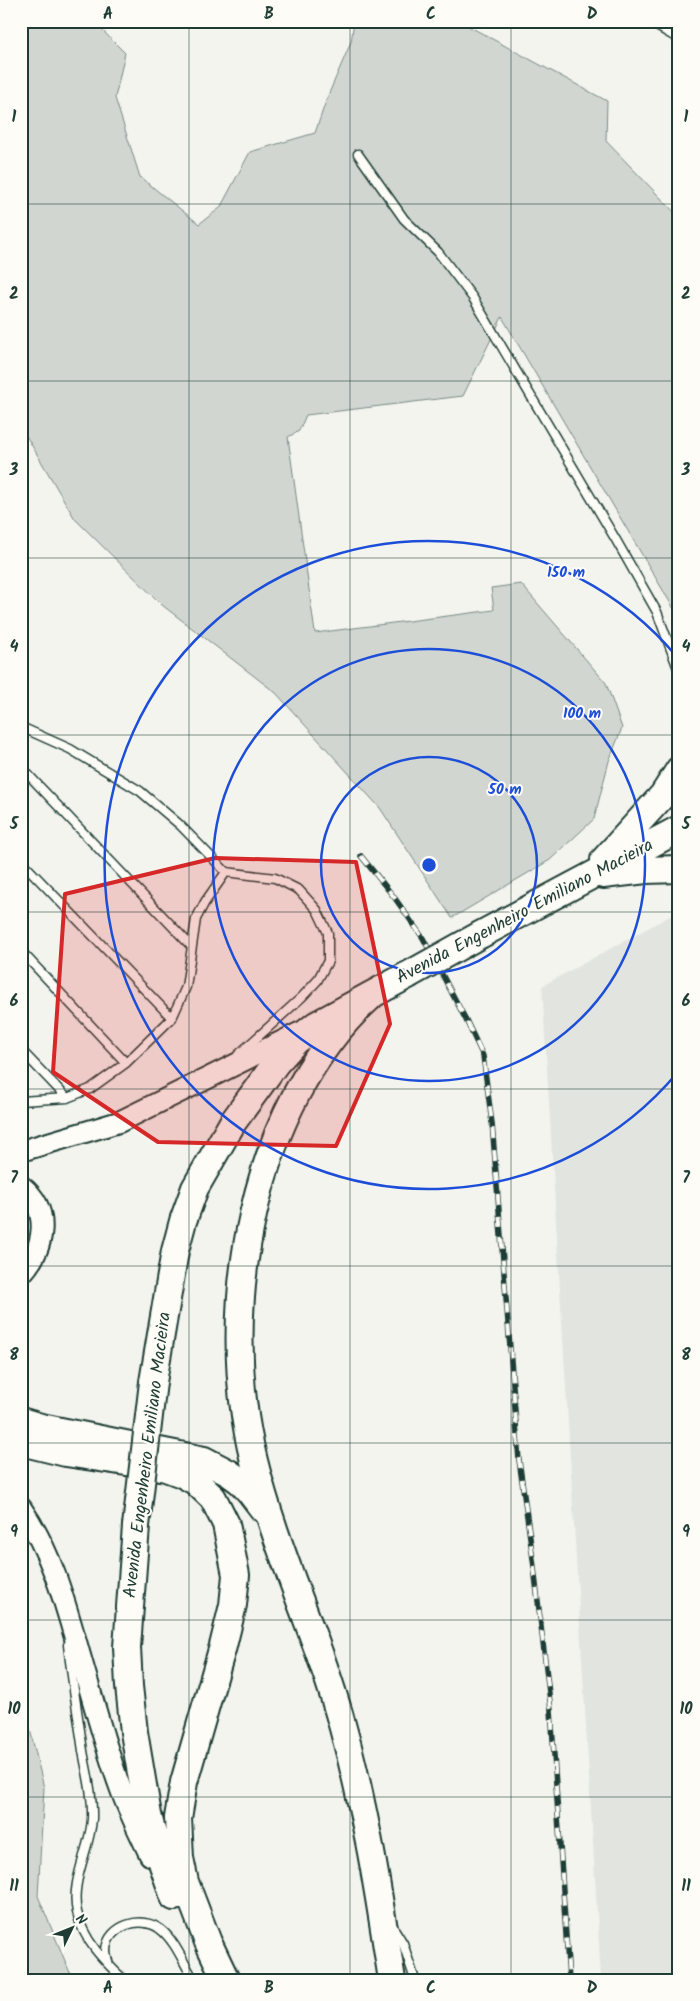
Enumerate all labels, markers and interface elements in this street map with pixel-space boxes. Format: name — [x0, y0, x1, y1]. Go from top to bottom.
text: A — [103, 2, 113, 27]
text: B — [264, 2, 274, 27]
text: C — [426, 2, 436, 27]
text: D — [587, 2, 598, 27]
text: 1 — [12, 105, 17, 130]
text: 1 — [684, 105, 689, 130]
text: 2 — [9, 282, 19, 307]
text: 2 — [681, 282, 691, 307]
text: 3 — [9, 458, 19, 483]
text: 3 — [681, 458, 691, 483]
text: 150 m — [547, 561, 585, 585]
text: 4 — [10, 635, 19, 660]
text: 4 — [682, 635, 691, 660]
text: 100 m — [563, 702, 601, 726]
text: 50 m — [487, 778, 522, 802]
text: 5 — [9, 812, 20, 837]
text: 5 — [681, 812, 692, 837]
street label: Avenida Engenheiro Emiliano Macieira — [391, 832, 659, 992]
centre of rings — [420, 856, 438, 874]
text: 6 — [10, 989, 19, 1014]
text: 6 — [682, 989, 691, 1014]
text: 7 — [10, 1166, 18, 1191]
text: 7 — [682, 1166, 690, 1191]
street label: Avenida Engenheiro Emiliano Macieira — [116, 1310, 180, 1600]
text: 8 — [9, 1343, 19, 1368]
text: 8 — [681, 1343, 691, 1368]
text: 9 — [10, 1520, 18, 1545]
text: 9 — [682, 1520, 690, 1545]
text: 10 — [7, 1697, 21, 1722]
text: 10 — [679, 1697, 693, 1722]
text: 11 — [9, 1874, 19, 1899]
text: 11 — [681, 1874, 691, 1899]
north arrow — [48, 1904, 98, 1954]
text: N — [70, 1909, 92, 1931]
text: A — [103, 1976, 113, 2001]
text: B — [264, 1976, 274, 2001]
text: C — [426, 1976, 436, 2001]
text: D — [587, 1976, 598, 2001]

